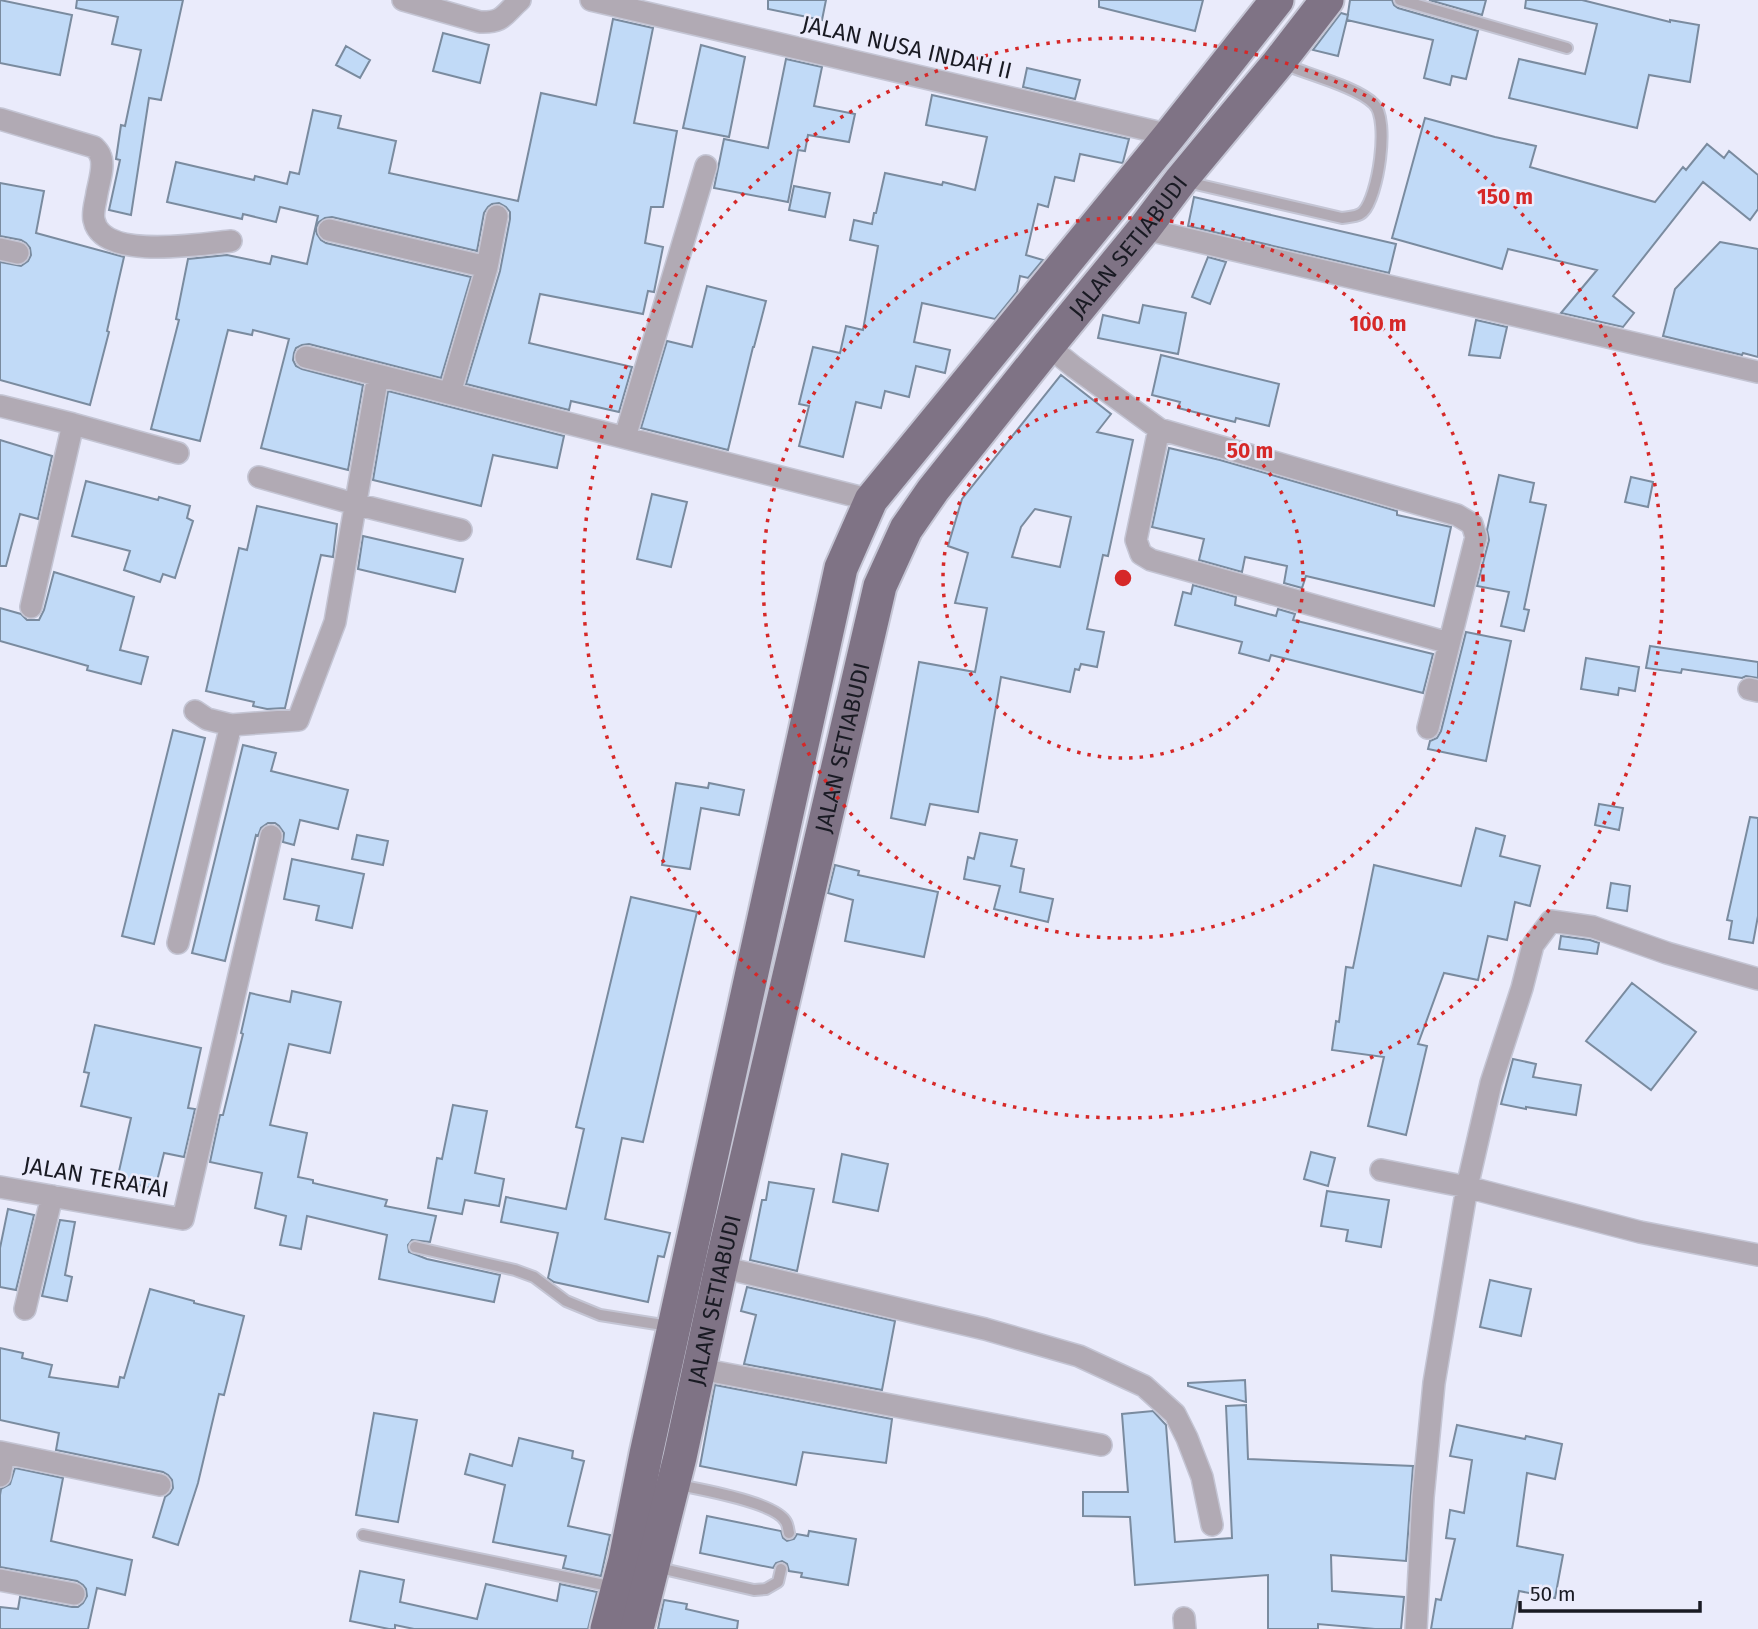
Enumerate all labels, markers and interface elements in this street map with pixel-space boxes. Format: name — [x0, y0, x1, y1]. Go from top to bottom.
street label: JALAN NUSA INDAH II — [799, 9, 1015, 85]
street label: JALAN SETIABUDI — [1063, 170, 1193, 324]
text: 150 m — [1477, 184, 1533, 210]
text: 100 m — [1349, 311, 1407, 337]
text: 50 m — [1227, 438, 1273, 464]
centre of rings — [1111, 566, 1135, 590]
street label: JALAN SETIABUDI — [809, 660, 876, 836]
street label: JALAN TERATAI — [21, 1150, 171, 1204]
street label: JALAN SETIABUDI — [682, 1212, 747, 1388]
scale bar — [1520, 1570, 1700, 1614]
text: 50 m — [1530, 1581, 1576, 1607]

